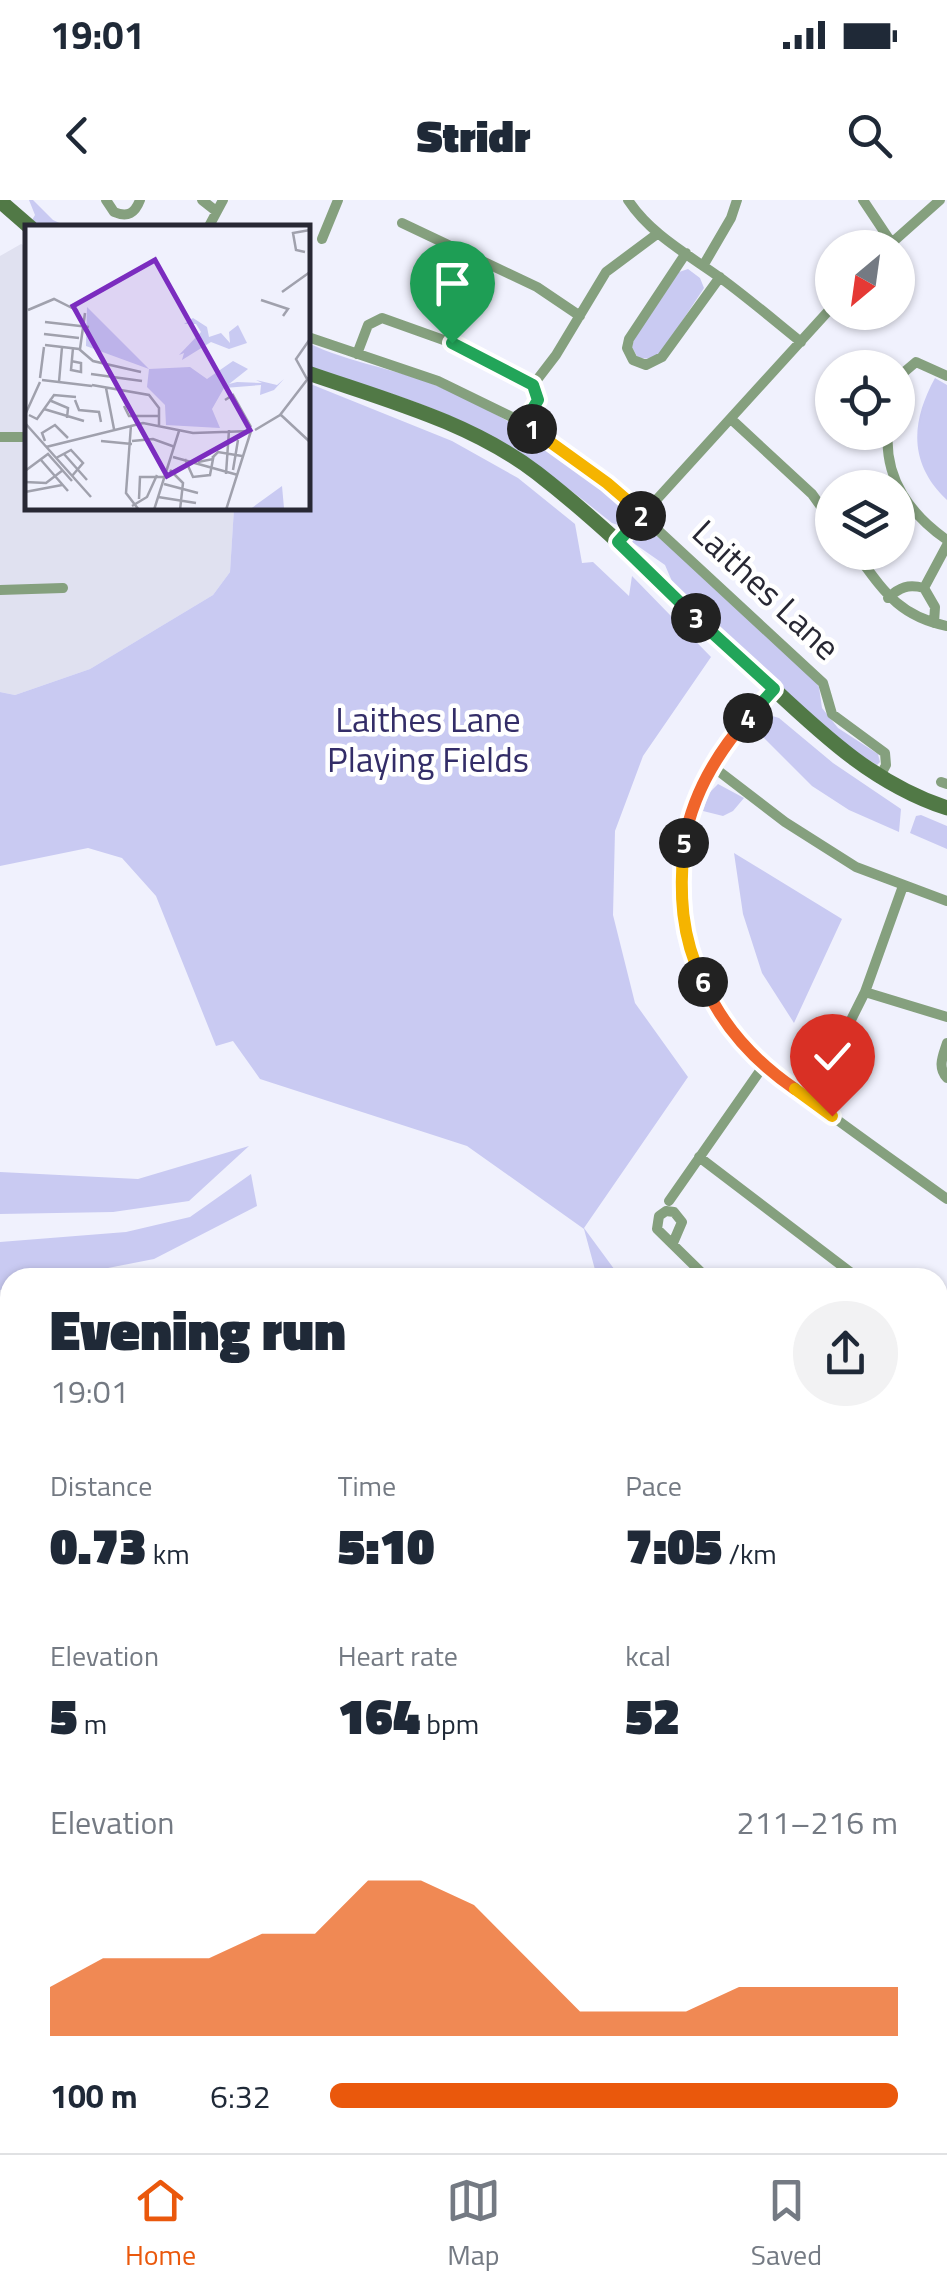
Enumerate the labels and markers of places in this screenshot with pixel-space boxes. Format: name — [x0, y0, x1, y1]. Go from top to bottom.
pin — [410, 241, 495, 344]
pin: 1 — [507, 404, 557, 454]
pin: 2 — [616, 491, 666, 541]
pin: 3 — [671, 593, 721, 643]
pin: 4 — [723, 693, 773, 743]
pin: 5 — [659, 818, 709, 868]
pin: 6 — [678, 957, 728, 1007]
pin — [790, 1014, 875, 1117]

